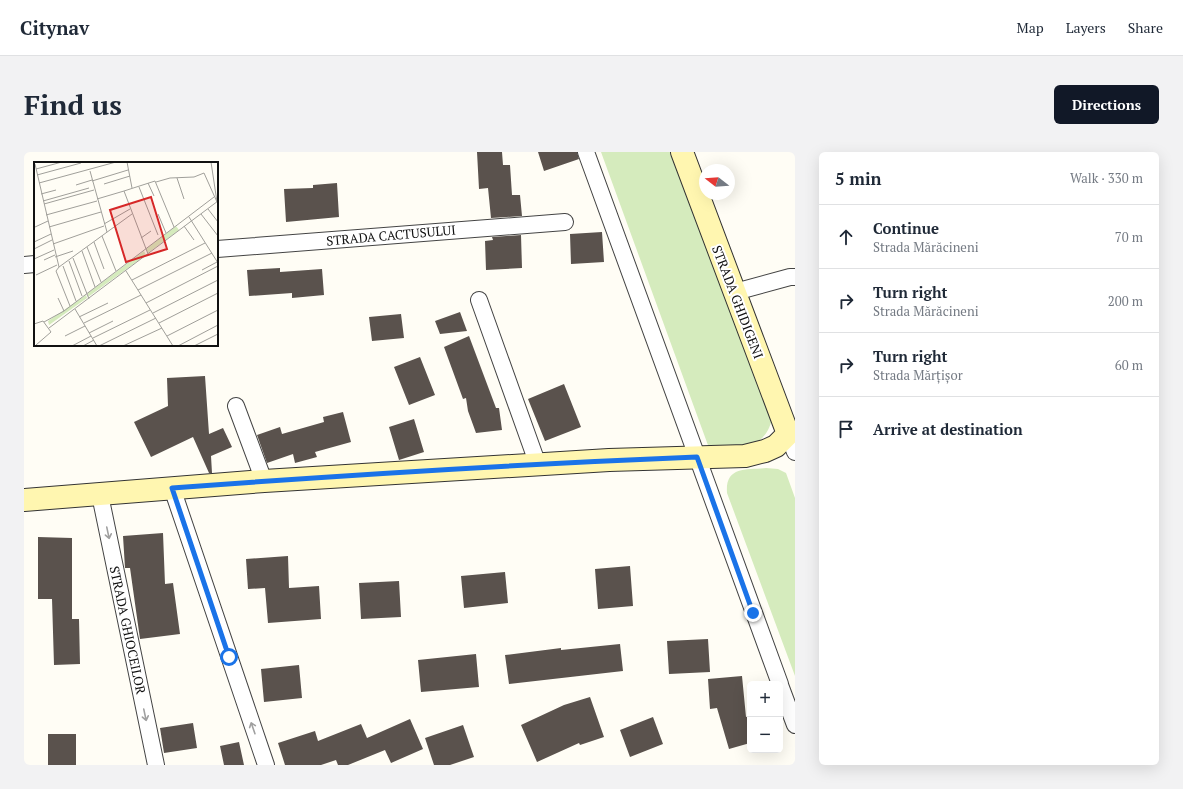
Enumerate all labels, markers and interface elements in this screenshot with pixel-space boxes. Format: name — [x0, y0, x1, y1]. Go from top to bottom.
text: Citynav — [20, 15, 89, 40]
text: Map — [1017, 18, 1044, 37]
text: Layers — [1066, 18, 1106, 37]
text: Share — [1128, 18, 1163, 37]
button: Directions — [1054, 85, 1159, 124]
text: Find us — [24, 86, 122, 123]
inset map — [34, 162, 218, 346]
north arrow — [699, 164, 735, 200]
text: 5 min — [835, 167, 882, 190]
text: Walk · 330 m — [1070, 169, 1143, 187]
text: Continue — [873, 218, 939, 238]
street label: STRADA CACTUSULUI — [326, 220, 456, 250]
icon: ahead — [835, 226, 857, 248]
text: 70 m — [1115, 228, 1143, 246]
text: Strada Mărăcineni — [873, 238, 979, 256]
street label: STRADA GHIDIGENI — [708, 243, 768, 361]
text: Turn right — [873, 282, 948, 302]
icon: right — [835, 290, 857, 312]
text: 200 m — [1108, 292, 1143, 310]
text: Strada Mărăcineni — [873, 302, 979, 320]
text: Turn right — [873, 346, 948, 366]
icon: right — [835, 354, 857, 376]
text: 60 m — [1115, 356, 1143, 374]
text: Strada Mărțișor — [873, 366, 963, 384]
icon: arrive — [835, 418, 857, 440]
text: Arrive at destination — [873, 419, 1023, 439]
one-way arrow — [104, 526, 112, 539]
street label: STRADA GHIOCEILOR — [106, 564, 150, 696]
route end — [744, 604, 762, 622]
route start — [220, 648, 238, 666]
map controls — [747, 681, 783, 753]
button: + — [747, 681, 783, 717]
one-way arrow — [142, 708, 150, 721]
button: − — [747, 717, 783, 753]
one-way arrow — [249, 723, 257, 735]

